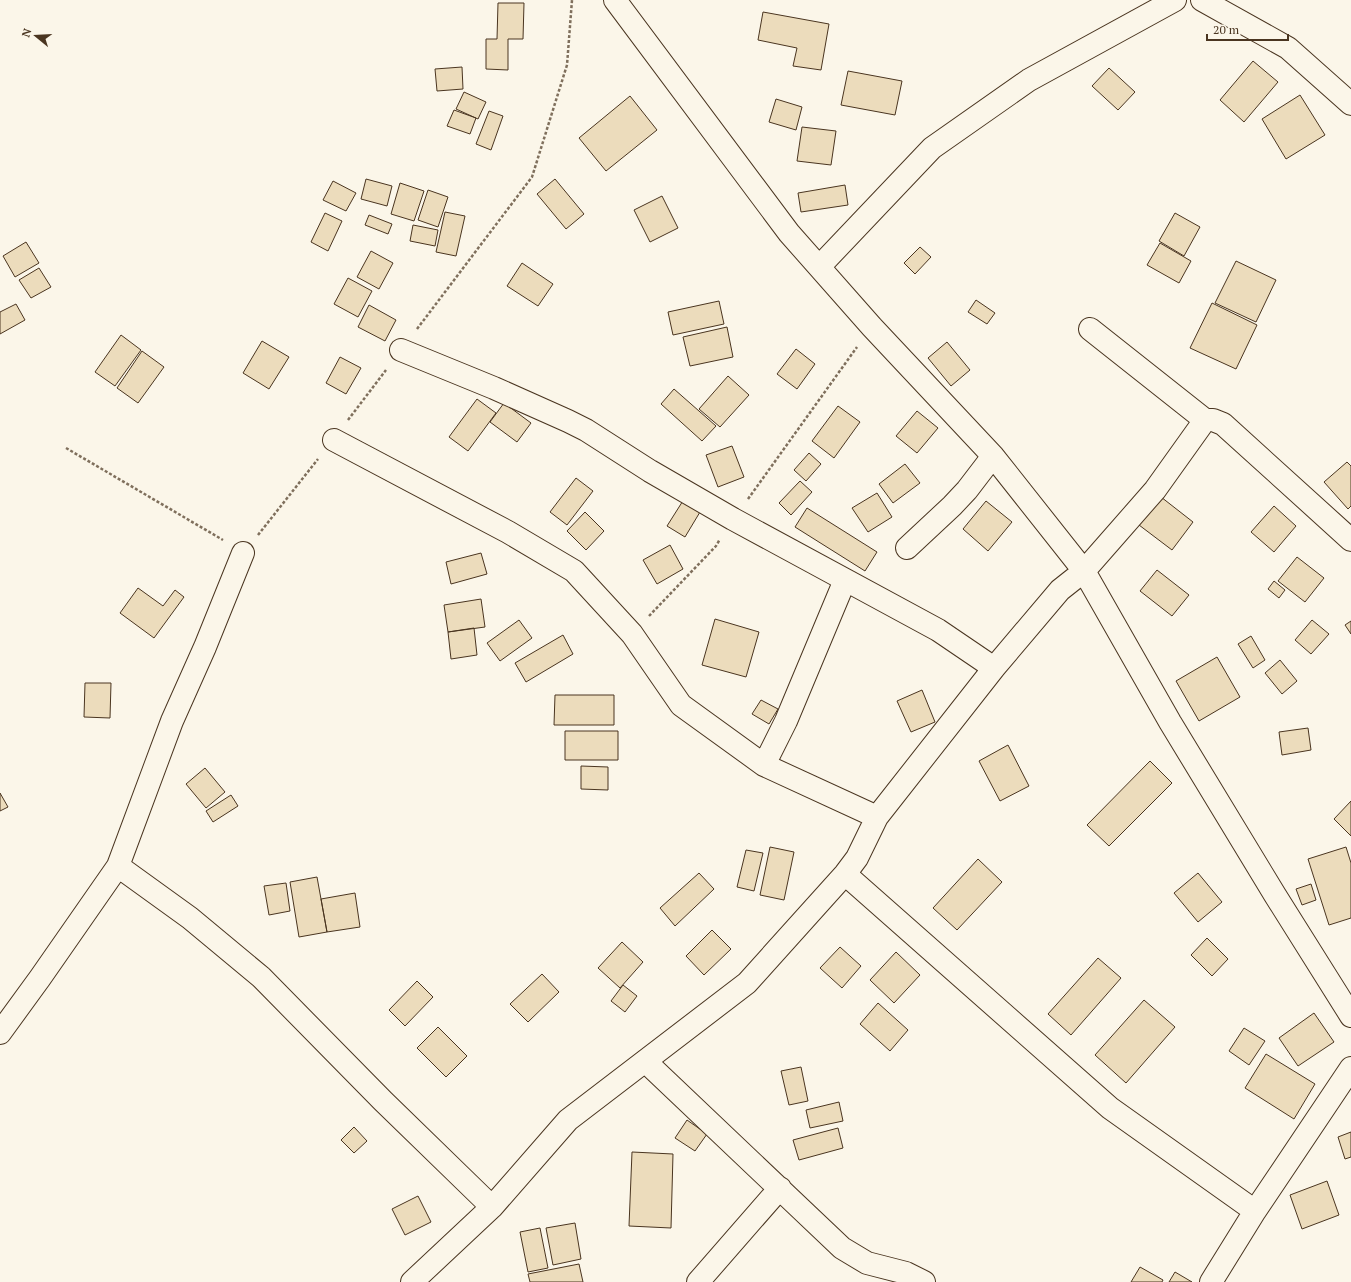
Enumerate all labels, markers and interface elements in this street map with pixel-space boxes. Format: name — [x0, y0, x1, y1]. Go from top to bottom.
north arrow — [16, 16, 56, 56]
scale bar — [1207, 16, 1288, 42]
text: 20 m — [1213, 22, 1240, 37]
text: N — [19, 26, 35, 39]

